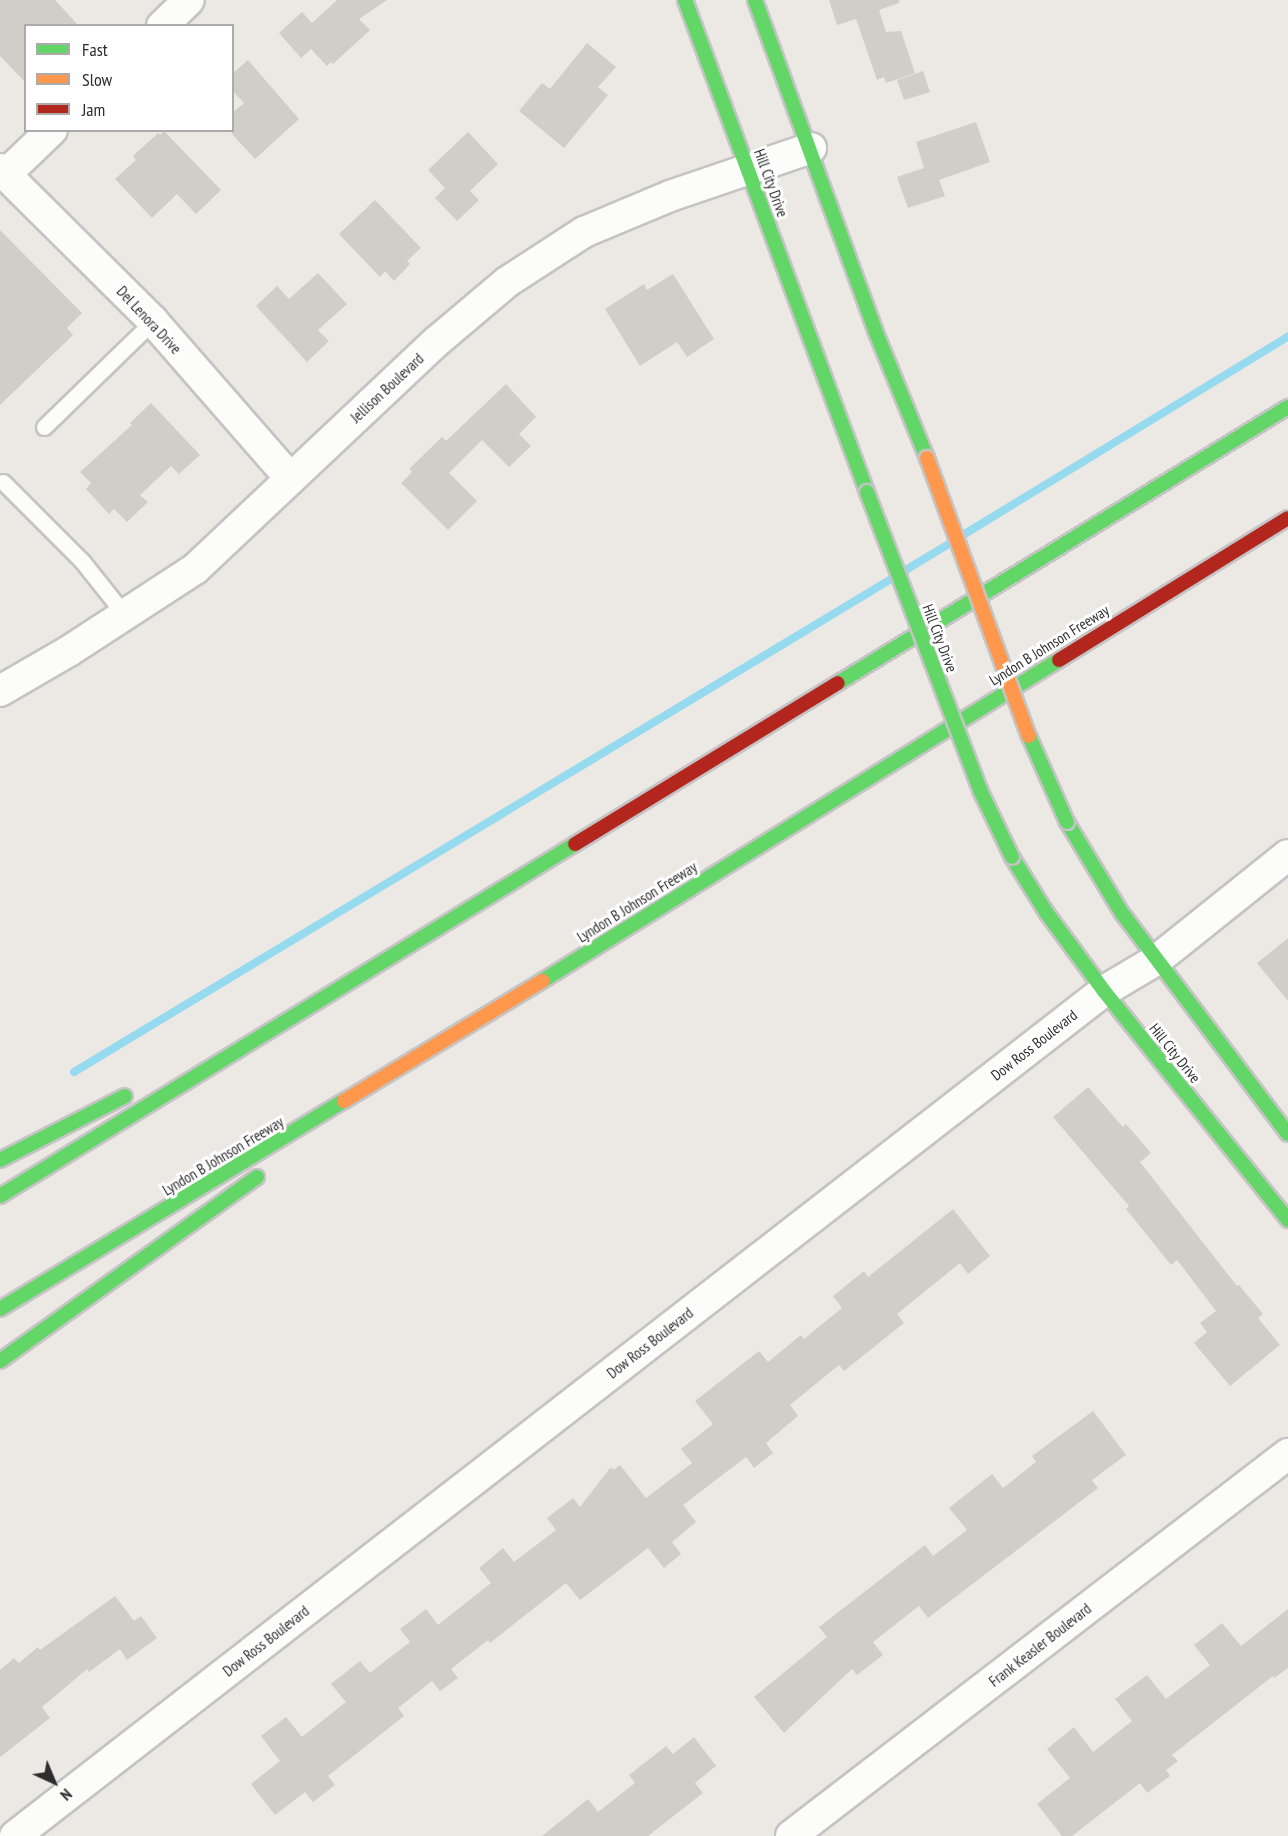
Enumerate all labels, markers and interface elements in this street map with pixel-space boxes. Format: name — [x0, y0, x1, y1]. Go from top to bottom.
legend — [24, 24, 234, 132]
text: Fast — [82, 38, 108, 61]
text: Slow — [82, 68, 112, 91]
text: Jam — [82, 98, 105, 121]
street label: Hill City Drive — [750, 146, 792, 220]
street label: Del Lenora Drive — [113, 282, 185, 358]
street label: Jellison Boulevard — [347, 350, 427, 426]
street label: Hill City Drive — [919, 601, 961, 675]
street label: Lyndon B Johnson Freeway — [986, 601, 1112, 689]
street label: Lyndon B Johnson Freeway — [574, 858, 700, 946]
street label: Dow Ross Boulevard — [987, 1006, 1081, 1084]
street label: Hill City Drive — [1145, 1019, 1205, 1087]
street label: Lyndon B Johnson Freeway — [159, 1113, 287, 1199]
street label: Dow Ross Boulevard — [603, 1304, 697, 1382]
street label: Frank Keasler Boulevard — [985, 1599, 1095, 1691]
street label: Dow Ross Boulevard — [219, 1602, 313, 1680]
north arrow — [24, 1752, 84, 1812]
text: N — [56, 1785, 77, 1805]

